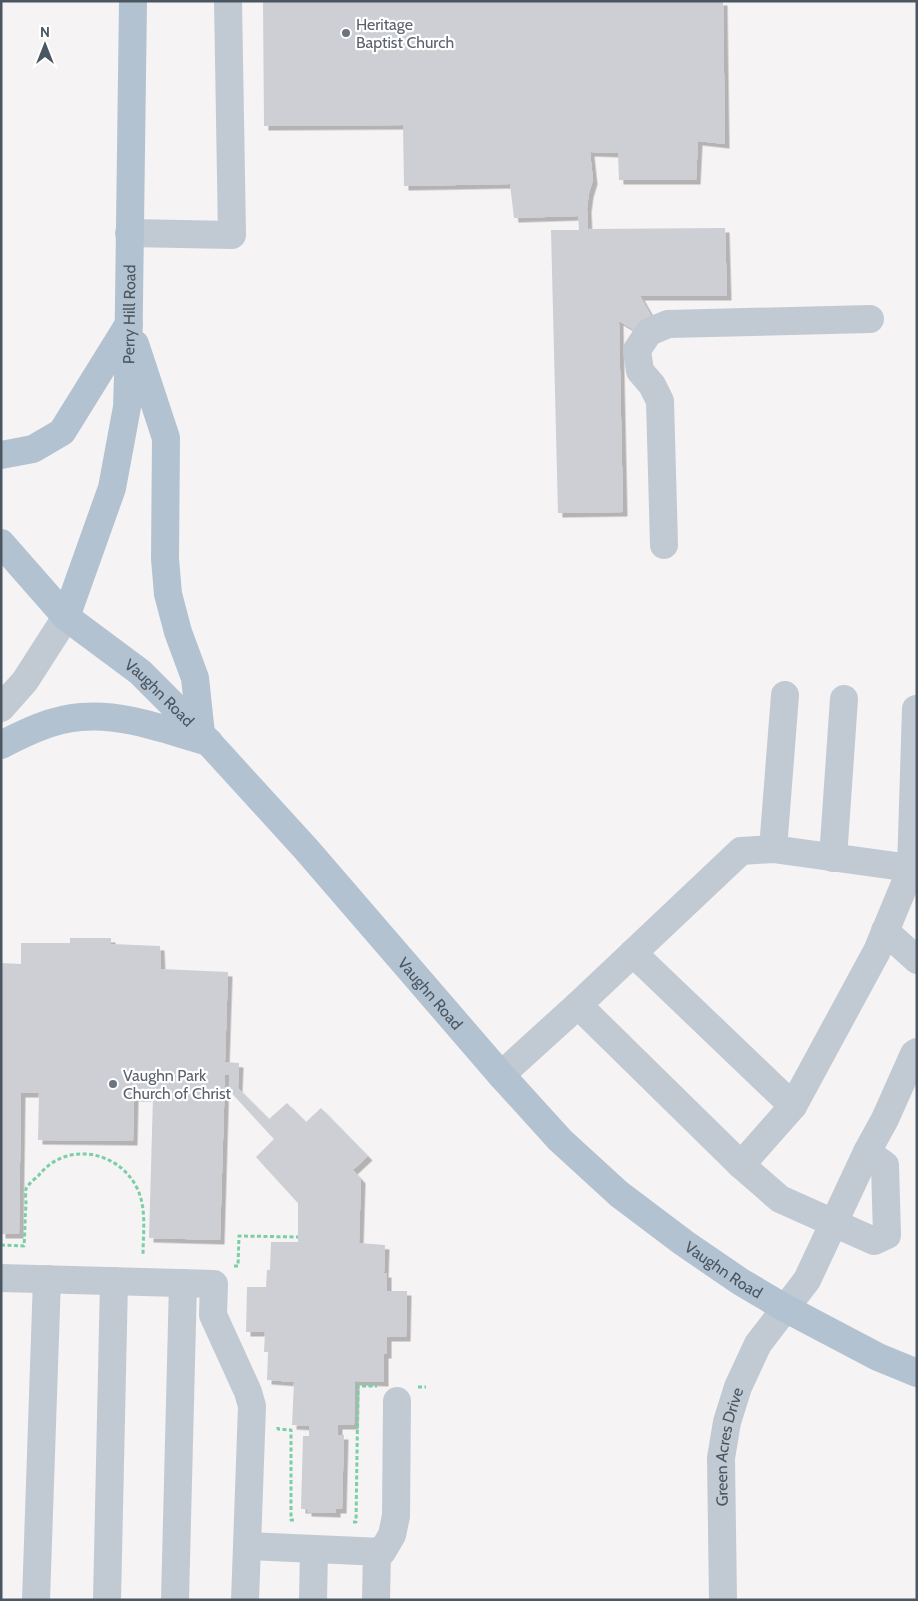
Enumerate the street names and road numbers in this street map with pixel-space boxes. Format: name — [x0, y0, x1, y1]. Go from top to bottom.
street label: Perry Hill Road — [119, 265, 139, 364]
street label: Vaughn Road — [121, 655, 198, 731]
street label: Vaughn Road — [394, 954, 466, 1034]
street label: Vaughn Road — [681, 1237, 766, 1303]
street label: Green Acres Drive — [711, 1385, 747, 1506]

